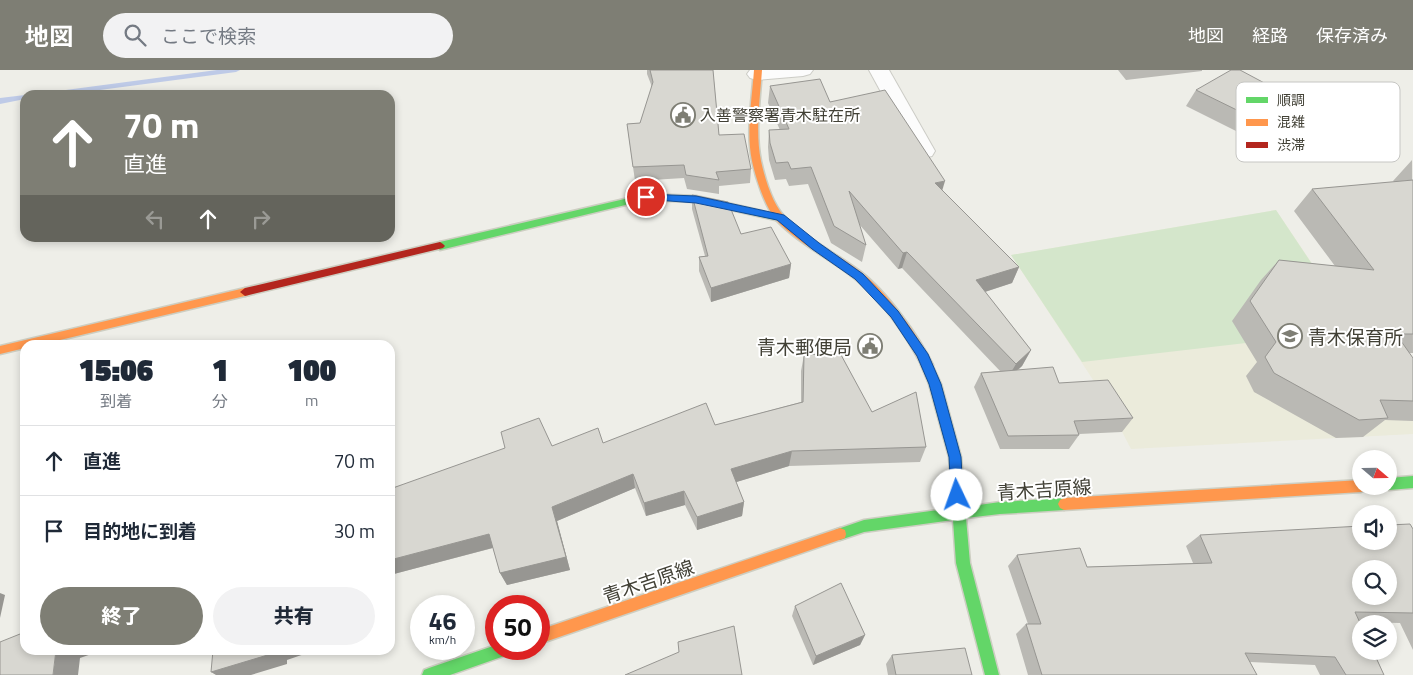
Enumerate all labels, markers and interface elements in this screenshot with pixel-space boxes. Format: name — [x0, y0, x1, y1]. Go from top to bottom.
search box — [103, 13, 453, 58]
text: 地図 — [25, 18, 73, 54]
icon: search — [121, 21, 149, 49]
text: ここで検索 — [161, 21, 256, 50]
text: 地図 — [1188, 22, 1224, 49]
text: 経路 — [1252, 22, 1288, 49]
text: 保存済み — [1316, 22, 1388, 49]
legend — [1236, 82, 1400, 162]
text: 順調 — [1277, 89, 1305, 110]
text: 70 m — [123, 98, 199, 152]
public building icon: 入善警察署青木駐在所 — [670, 102, 696, 128]
place label: 入善警察署青木駐在所 — [700, 103, 860, 127]
icon: ahead — [40, 110, 105, 175]
text: 混雑 — [1277, 111, 1305, 132]
text: 渋滞 — [1277, 134, 1305, 155]
text: 直進 — [123, 147, 167, 181]
pin — [625, 176, 667, 218]
icon: arrive — [632, 183, 660, 211]
icon: left — [141, 205, 169, 233]
icon: ahead — [194, 205, 222, 233]
icon: right — [247, 205, 275, 233]
place label: 青木保育所 — [1308, 322, 1403, 351]
school or university icon: 青木保育所 — [1277, 323, 1303, 349]
place label: 青木郵便局 — [757, 332, 852, 361]
public building icon: 青木郵便局 — [857, 333, 883, 359]
text: 15:06 — [79, 347, 153, 393]
text: 1 — [212, 347, 228, 393]
text: 100 — [287, 347, 336, 393]
text: m — [305, 388, 318, 412]
text: 到着 — [100, 389, 132, 413]
text: 分 — [212, 389, 228, 413]
text: 直進 — [83, 446, 121, 475]
text: 70 m — [334, 446, 375, 475]
icon: ahead — [40, 447, 68, 475]
north arrow — [1352, 450, 1398, 495]
map controls — [1352, 450, 1397, 660]
position arrow — [930, 468, 982, 520]
street label: 青木吉原線 — [996, 471, 1092, 507]
button: sound — [1352, 505, 1397, 550]
text: 目的地に到着 — [83, 516, 197, 545]
text: 30 m — [334, 516, 375, 545]
icon: arrive — [40, 517, 68, 545]
street label: 青木吉原線 — [598, 552, 698, 610]
button: search — [1352, 560, 1397, 605]
button: 終了 — [40, 587, 203, 645]
button: 共有 — [213, 587, 375, 645]
speed limit sign: 50 — [485, 595, 550, 660]
text: 46 — [428, 602, 457, 640]
button: layers — [1352, 615, 1397, 660]
text: km/h — [429, 630, 456, 649]

